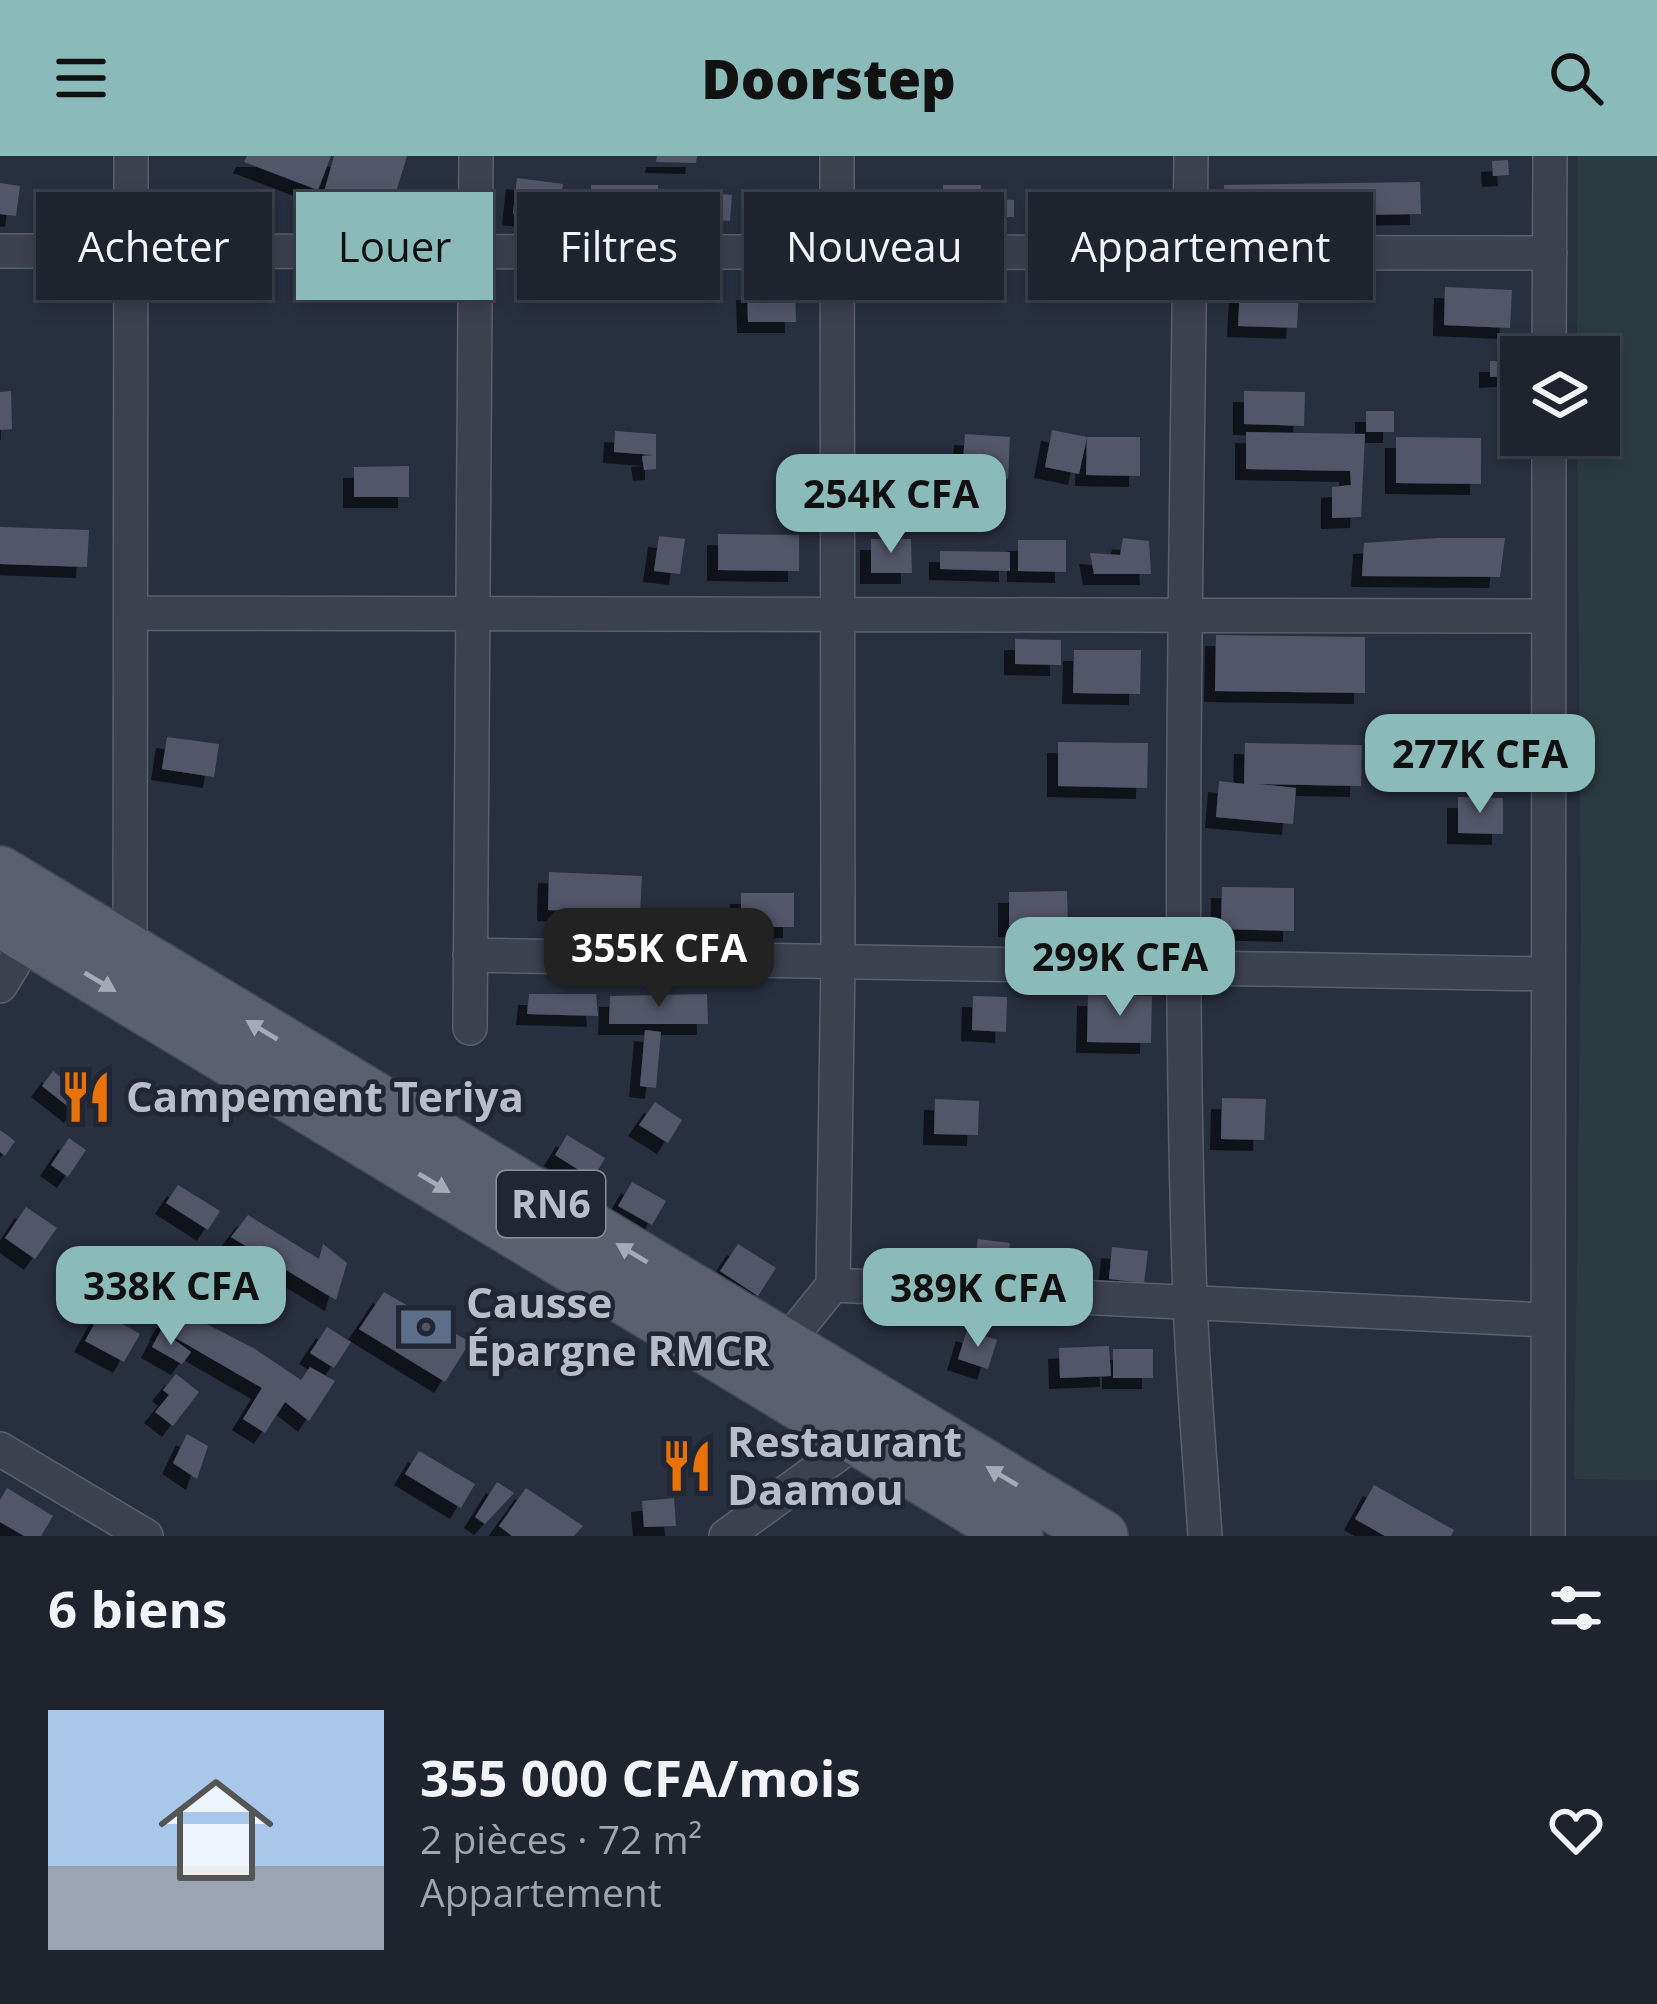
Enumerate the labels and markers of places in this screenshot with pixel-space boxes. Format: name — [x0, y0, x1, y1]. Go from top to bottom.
pin: 254K CFA — [767, 454, 1015, 556]
pin: 277K CFA — [1356, 714, 1604, 816]
pin: 355K CFA — [535, 908, 783, 1010]
pin: 299K CFA — [996, 917, 1244, 1019]
place label: Campement Teriya — [126, 1067, 524, 1124]
restaurant icon: Campement Teriya — [57, 1068, 115, 1126]
pin: 338K CFA — [47, 1246, 295, 1348]
pin: 389K CFA — [854, 1248, 1102, 1350]
place label: Causse Épargne RMCR — [466, 1273, 770, 1378]
bank icon: Causse Épargne RMCR — [397, 1298, 455, 1356]
place label: Restaurant Daamou — [727, 1412, 962, 1517]
restaurant icon: Restaurant Daamou — [658, 1437, 716, 1495]

